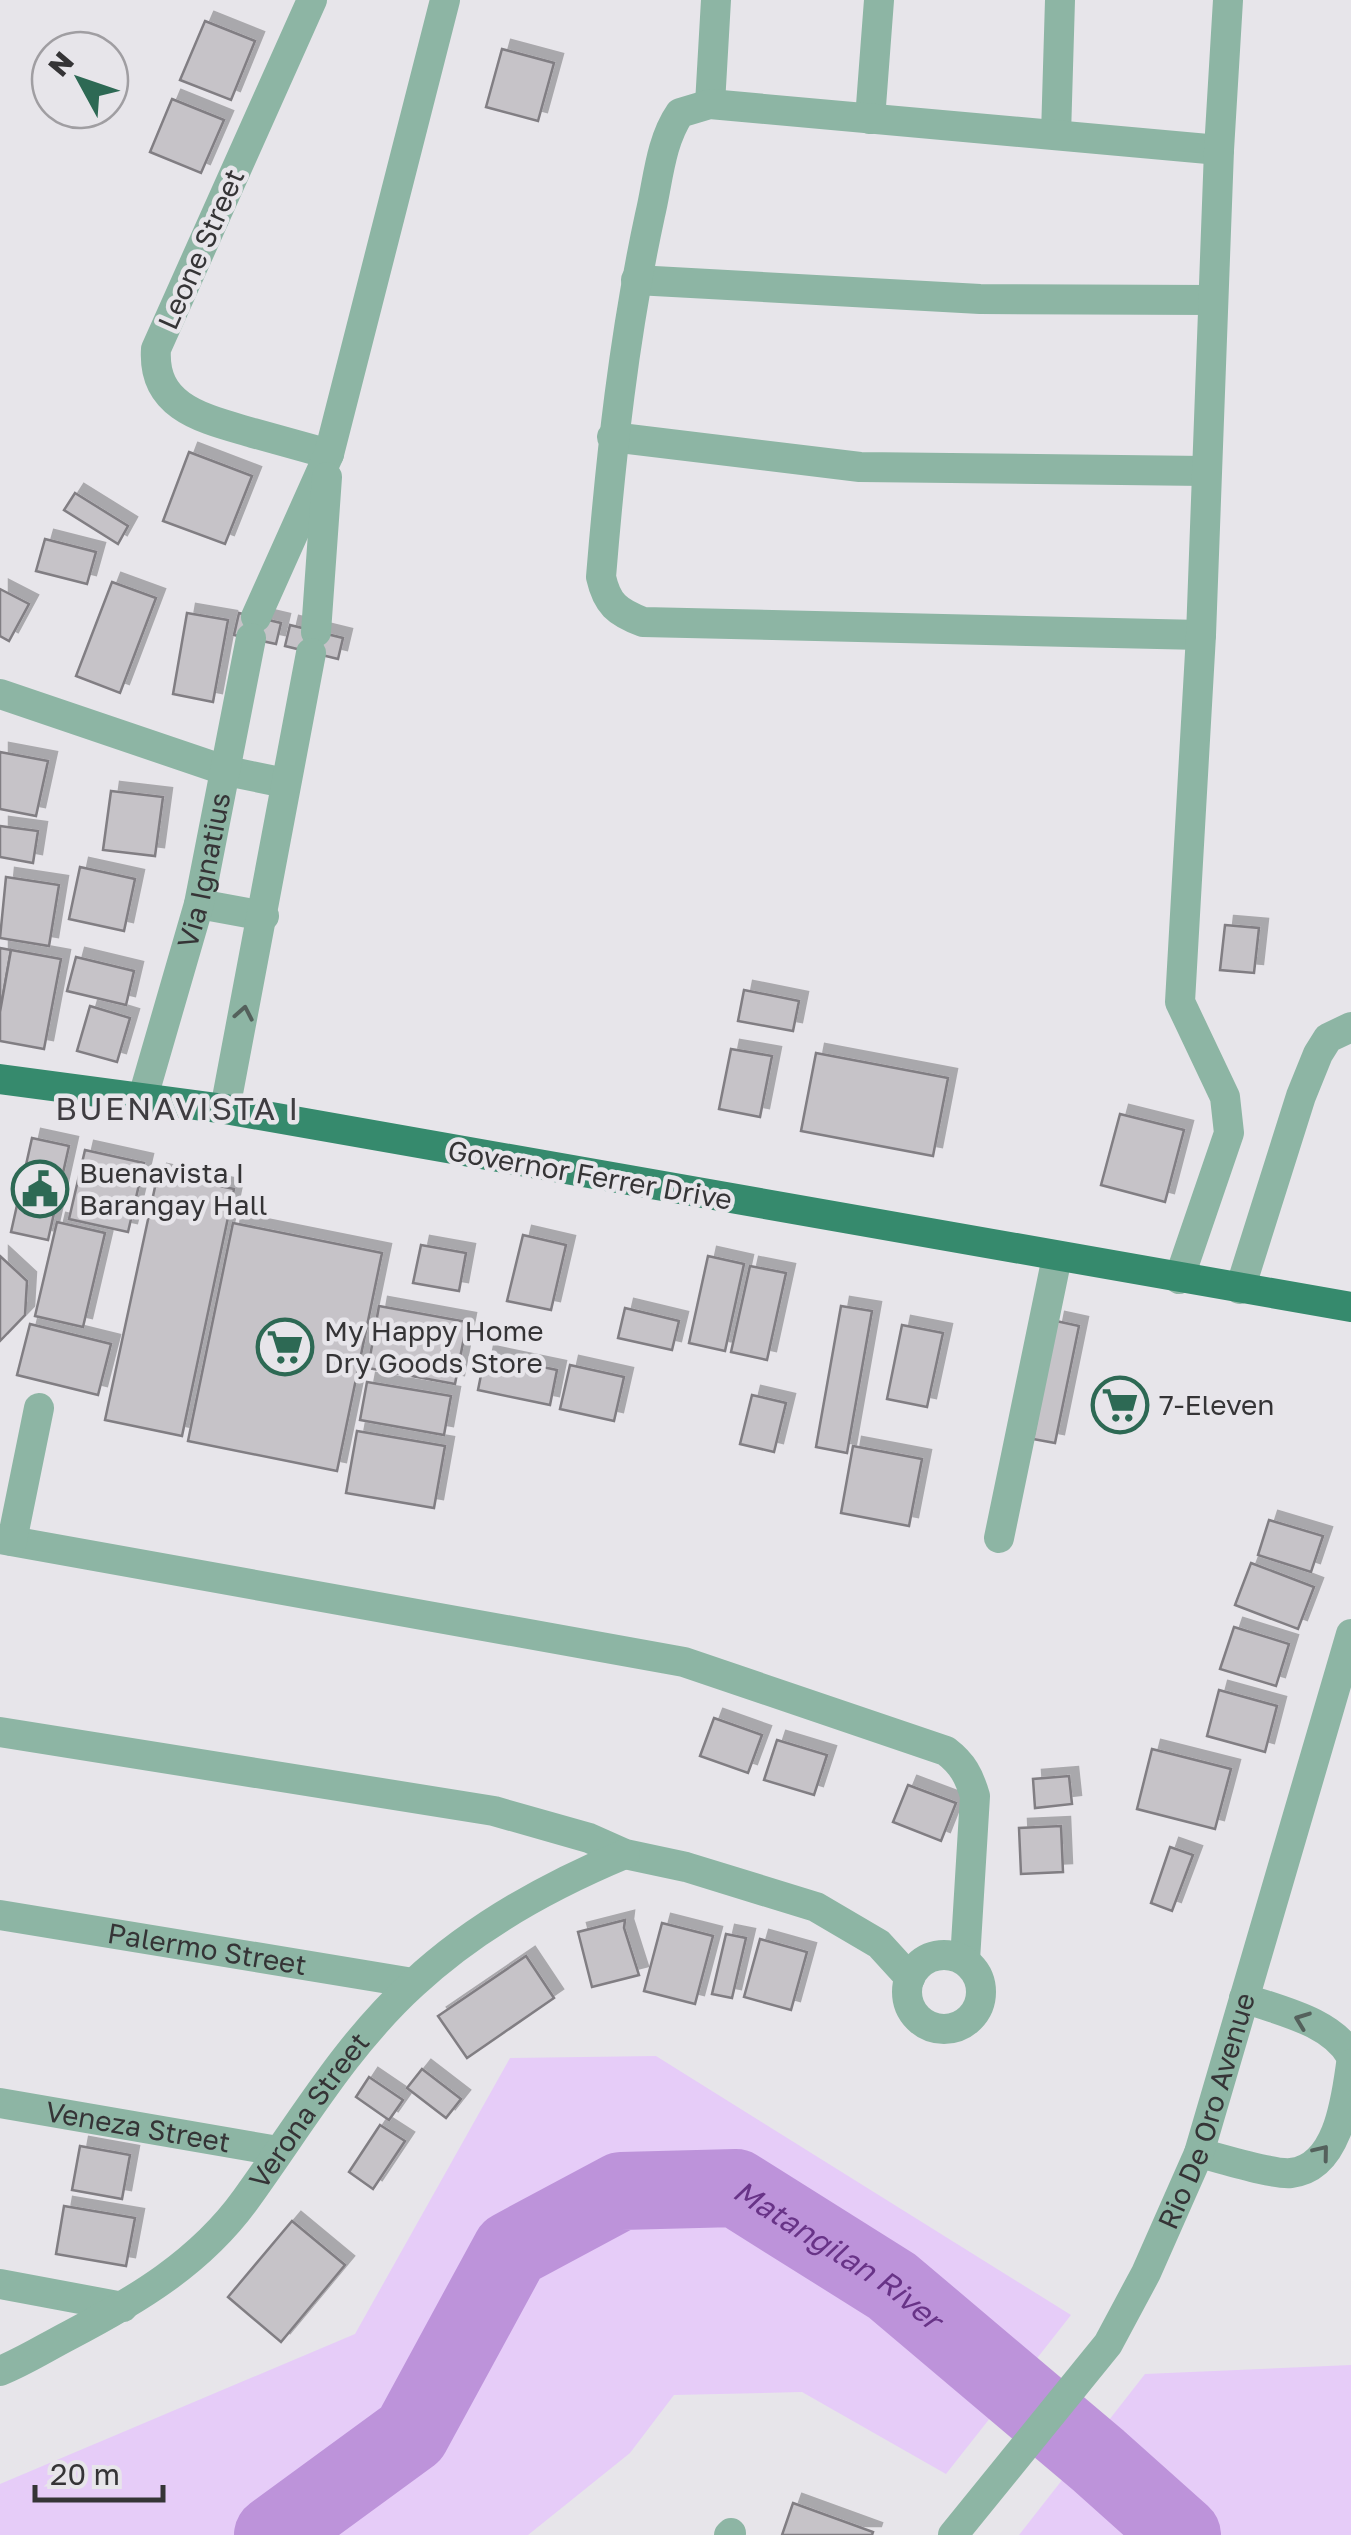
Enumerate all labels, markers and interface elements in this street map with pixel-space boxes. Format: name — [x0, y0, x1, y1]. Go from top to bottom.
north arrow — [30, 30, 130, 130]
text: N — [41, 45, 80, 82]
street label: Leone Street — [150, 163, 251, 334]
street label: Via Ignatius — [170, 790, 236, 952]
one-way arrow — [233, 1005, 254, 1022]
district label: BUENAVISTA I — [55, 1089, 301, 1127]
street label: Governor Ferrer Drive — [445, 1133, 735, 1216]
place label: Buenavista I Barangay Hall — [79, 1156, 267, 1221]
public building icon: Buenavista I Barangay Hall — [10, 1159, 70, 1219]
place label: My Happy Home Dry Goods Store — [324, 1314, 544, 1379]
supermarket icon: My Happy Home Dry Goods Store — [255, 1317, 315, 1377]
supermarket icon: 7-Eleven — [1090, 1375, 1150, 1435]
place label: 7-Eleven — [1159, 1388, 1275, 1421]
street label: Palermo Street — [105, 1916, 309, 1981]
street label: Rio De Oro Avenue — [1151, 1989, 1261, 2234]
one-way arrow — [1295, 2012, 1312, 2032]
street label: Verona Street — [242, 2026, 376, 2195]
street label: Veneza Street — [43, 2094, 233, 2158]
one-way arrow — [1310, 2146, 1328, 2164]
water label: Matangilan River — [727, 2172, 952, 2340]
scale bar — [35, 2440, 162, 2502]
text: 20 m — [50, 2456, 120, 2492]

